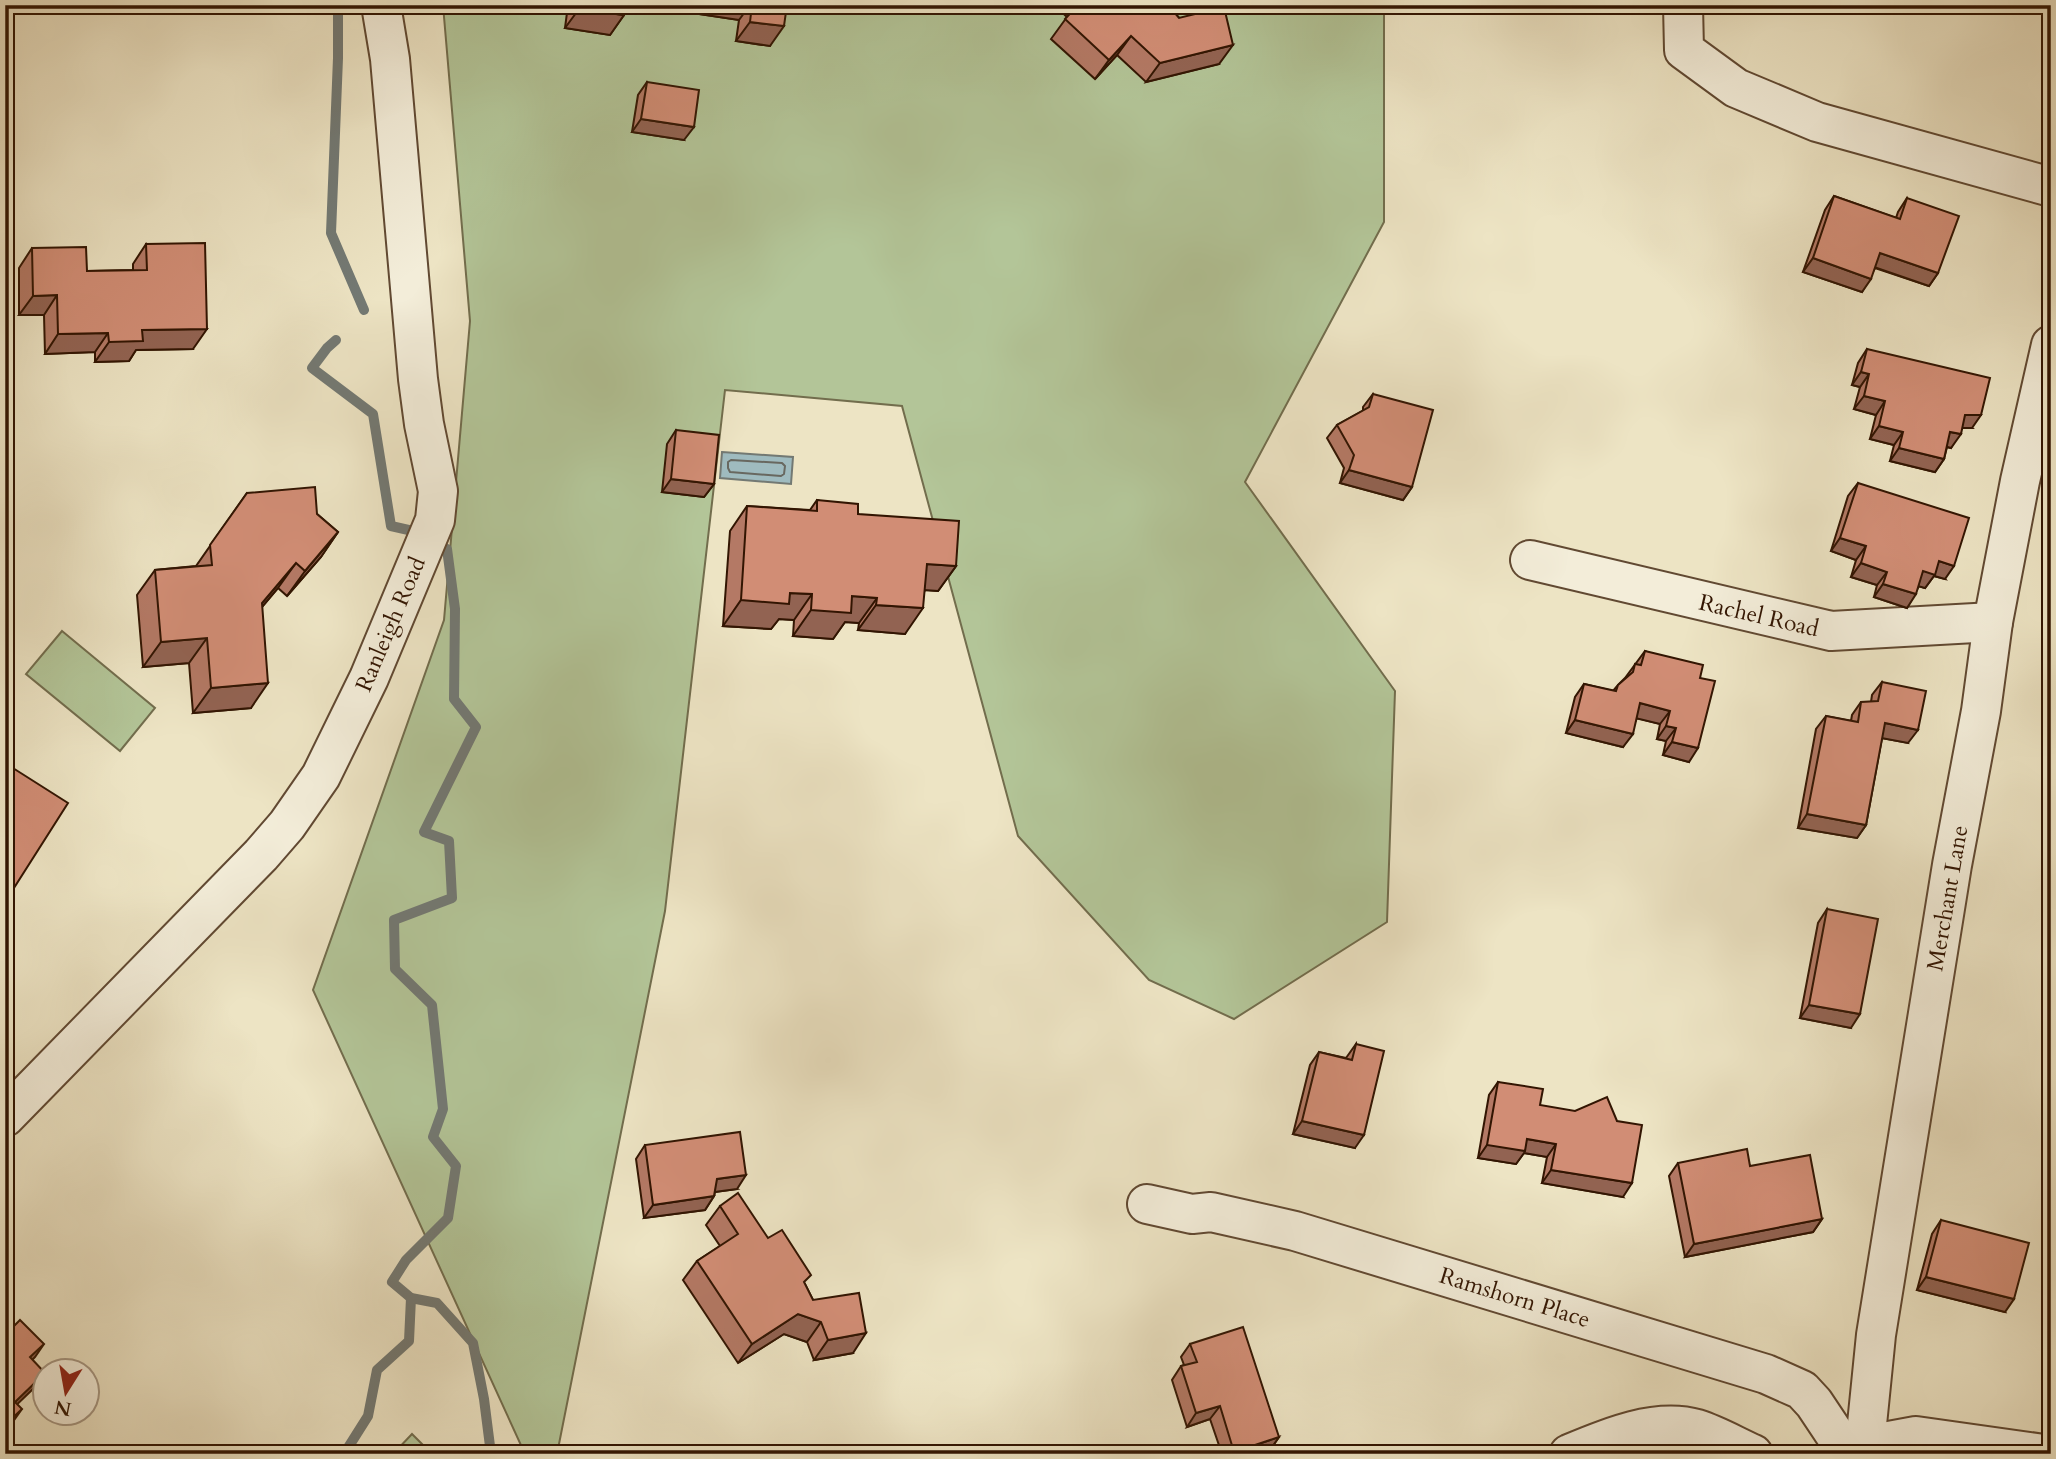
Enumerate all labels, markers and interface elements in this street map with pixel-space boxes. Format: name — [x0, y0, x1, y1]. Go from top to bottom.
street label: Ranleigh Road — [348, 551, 433, 697]
street label: Rachel Road — [1696, 587, 1823, 644]
street label: Merchant Lane — [1919, 823, 1976, 973]
street label: Ramshorn Place — [1436, 1260, 1594, 1335]
north arrow — [32, 1358, 102, 1428]
text: N — [52, 1393, 74, 1422]

